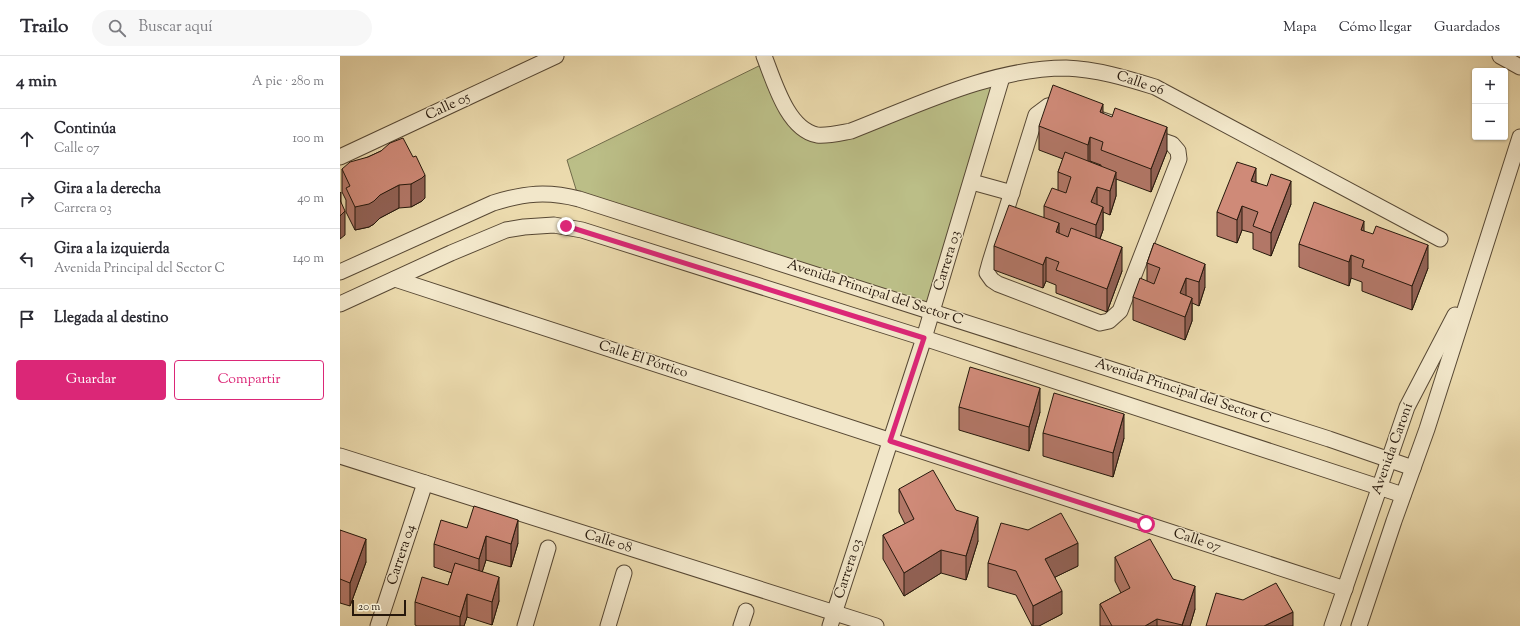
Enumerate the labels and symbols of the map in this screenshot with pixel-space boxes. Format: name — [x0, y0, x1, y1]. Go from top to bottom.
street label: Calle 06 — [1114, 67, 1166, 101]
street label: Calle 05 — [423, 88, 474, 126]
route end — [557, 217, 575, 235]
street label: Carrera 03 — [929, 228, 967, 294]
street label: Avenida Principal del Sector C — [784, 255, 966, 331]
street label: Calle El Pórtico — [596, 336, 691, 384]
street label: Avenida Principal del Sector C — [1092, 354, 1274, 430]
street label: Avenida Caroní — [1367, 400, 1419, 498]
route start — [1137, 515, 1155, 533]
street label: Carrera 04 — [383, 522, 421, 588]
street label: Calle 07 — [1171, 524, 1223, 558]
street label: Calle 08 — [582, 525, 634, 559]
street label: Carrera 03 — [830, 536, 868, 602]
scale bar — [352, 598, 406, 617]

